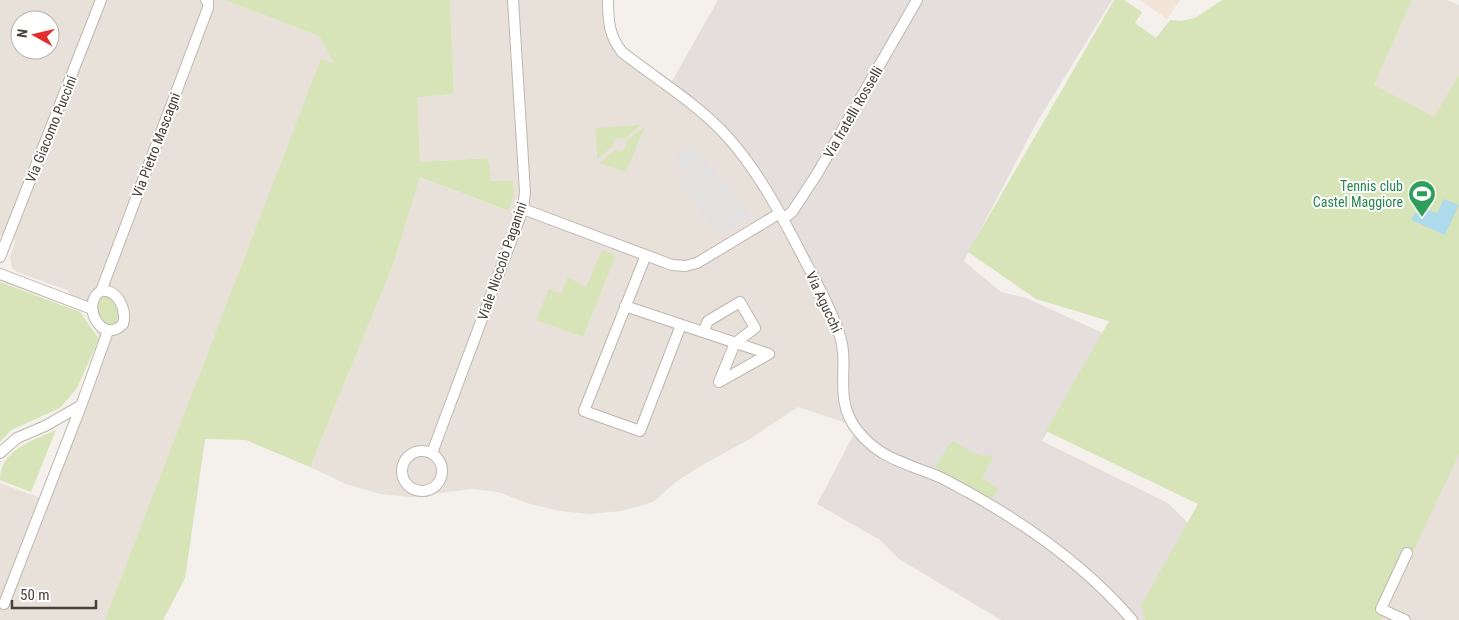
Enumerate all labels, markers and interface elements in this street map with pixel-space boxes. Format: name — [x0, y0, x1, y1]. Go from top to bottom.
north arrow — [10, 10, 60, 60]
text: N — [14, 28, 31, 39]
street label: Via fratelli Rosselli — [820, 63, 886, 161]
street label: Via Giacomo Puccini — [22, 73, 80, 185]
street label: Via Pietro Mascagni — [129, 90, 183, 200]
place label: Tennis club Castel Maggiore — [1313, 178, 1403, 210]
sports icon: Tennis club Castel Maggiore — [1407, 179, 1437, 218]
street label: Viale Niccolò Paganini — [474, 200, 530, 322]
street label: Via Agucchi — [803, 269, 845, 335]
scale bar — [12, 578, 96, 610]
text: 50 m — [20, 586, 50, 604]

